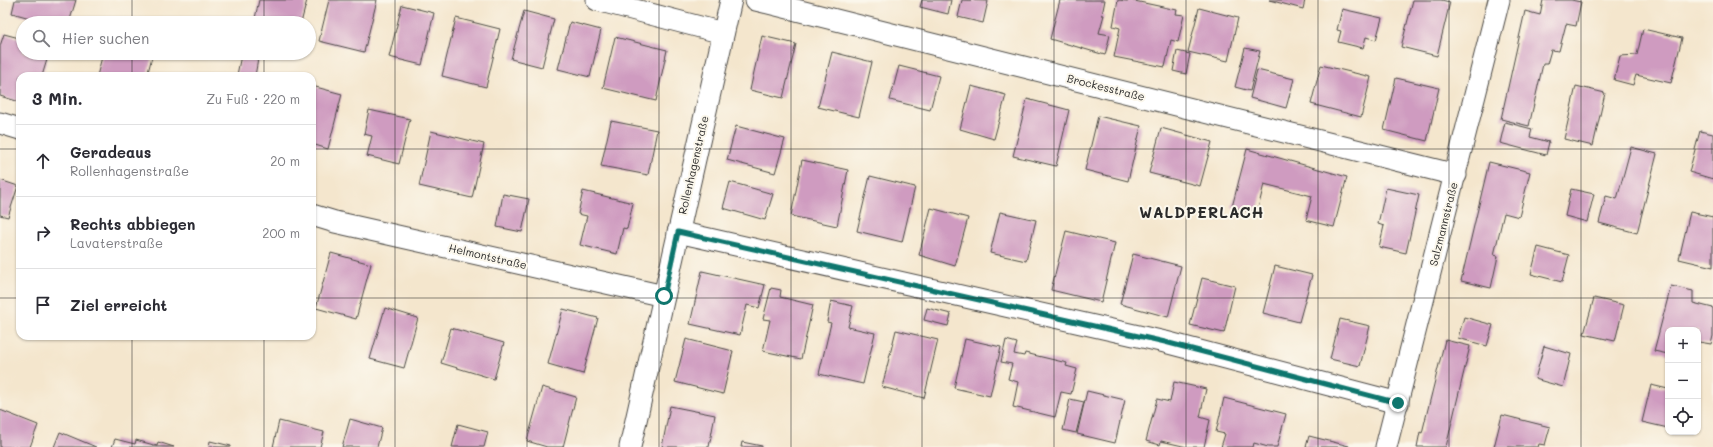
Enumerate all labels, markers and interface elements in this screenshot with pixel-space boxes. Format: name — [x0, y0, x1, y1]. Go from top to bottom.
search box — [16, 16, 316, 60]
icon: search — [30, 27, 52, 49]
text: Hier suchen — [62, 28, 149, 48]
street label: Brockesstraße — [1066, 70, 1147, 104]
text: 3 Min. — [32, 87, 83, 109]
text: Zu Fuß · 220 m — [206, 90, 300, 107]
street label: Rollenhagenstraße — [674, 114, 712, 216]
text: Geradeaus — [70, 142, 151, 162]
icon: ahead — [32, 150, 54, 172]
text: 20 m — [270, 152, 300, 169]
text: Rollenhagenstraße — [70, 162, 189, 179]
street label: Salzmannstraße — [1425, 180, 1461, 268]
district label: WALDPERLACH — [1139, 202, 1265, 222]
text: Rechts abbiegen — [70, 214, 195, 234]
icon: right — [32, 222, 54, 244]
text: 200 m — [262, 224, 300, 241]
text: Lavaterstraße — [70, 234, 163, 251]
street label: Helmontstraße — [447, 240, 529, 272]
route start — [655, 287, 673, 305]
icon: arrive — [32, 294, 54, 316]
text: Ziel erreicht — [70, 295, 167, 315]
map controls — [1665, 327, 1701, 435]
button: + — [1665, 327, 1701, 363]
button: − — [1665, 363, 1701, 399]
route end — [1389, 394, 1407, 412]
button: locate — [1665, 399, 1701, 435]

